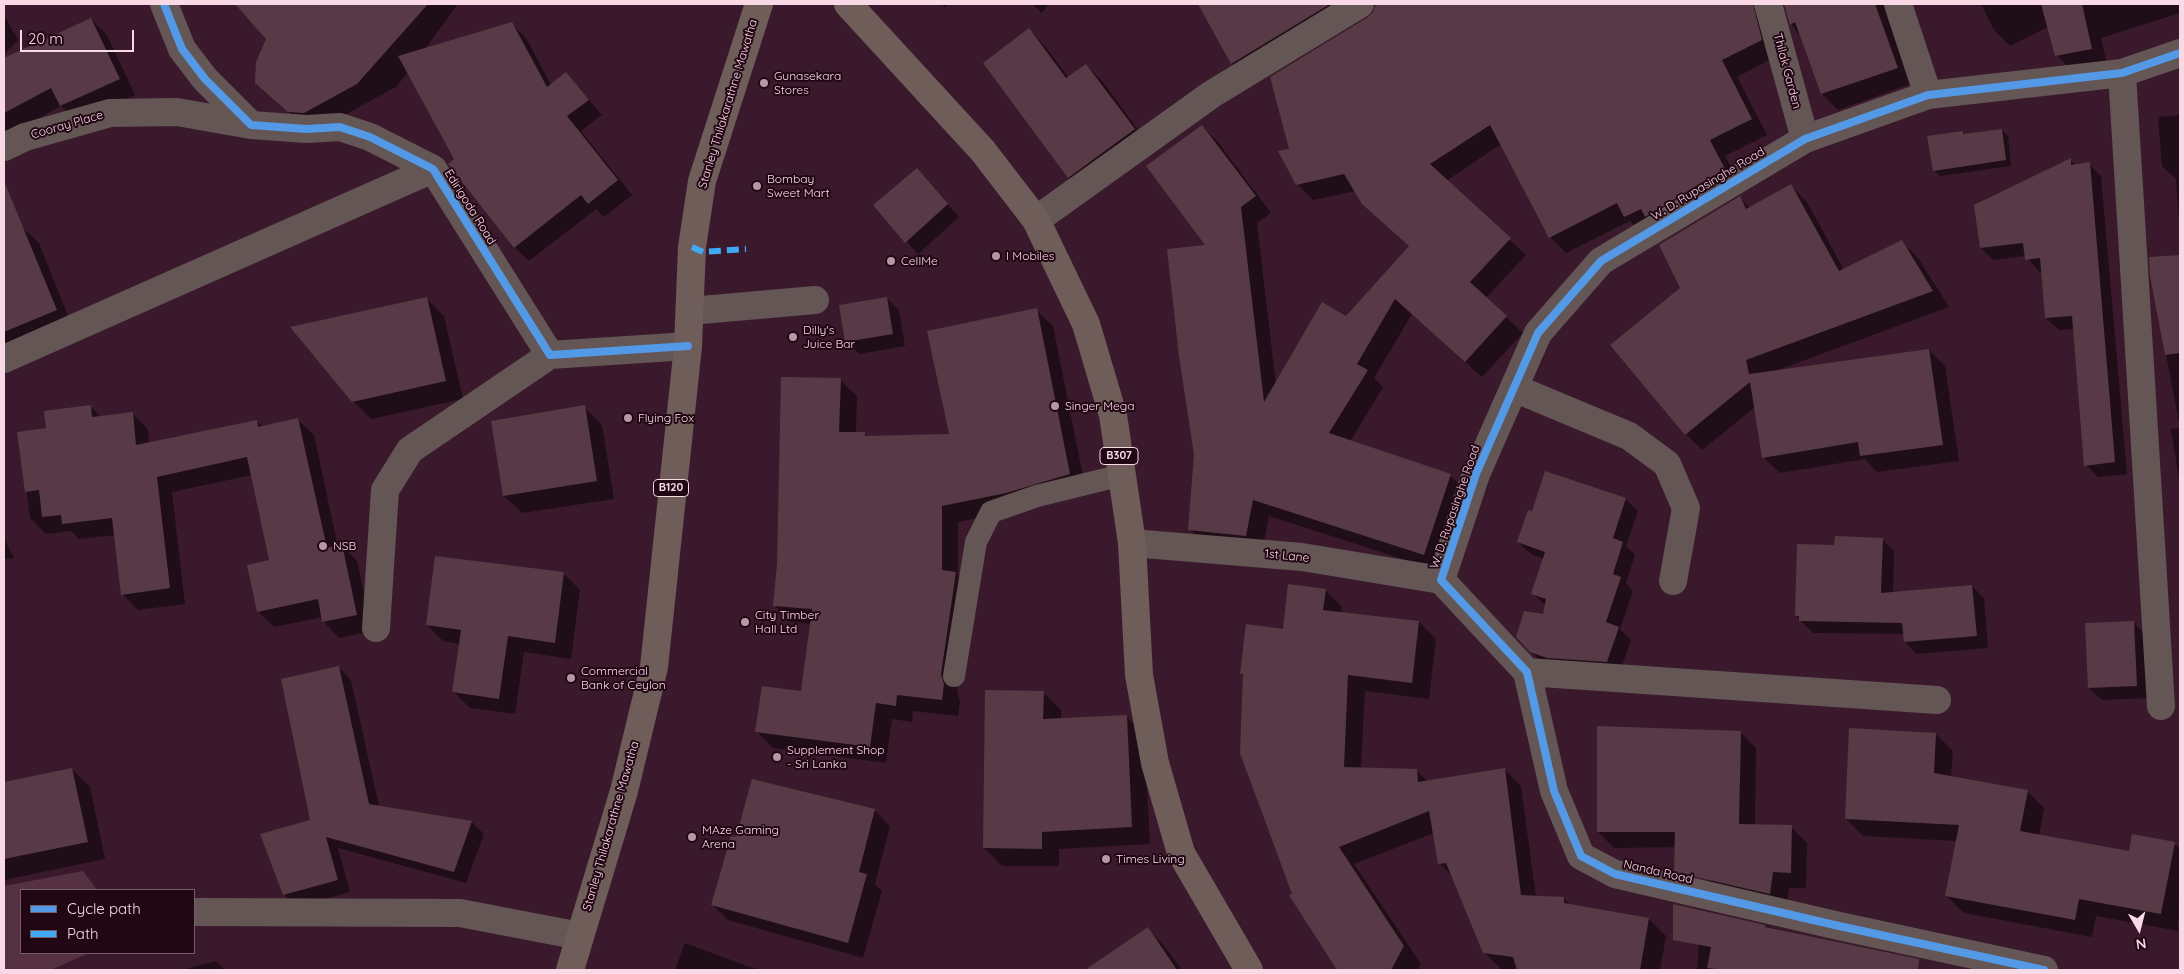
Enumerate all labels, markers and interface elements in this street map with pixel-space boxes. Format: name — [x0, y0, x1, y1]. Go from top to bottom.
street label: Stanley Thilakarathne Mawatha — [695, 18, 761, 190]
scale bar — [22, 20, 136, 52]
text: 20 m — [28, 29, 63, 48]
street label: Thilak Garden — [1770, 32, 1804, 110]
place label: Gunasekara Stores — [774, 69, 841, 97]
marker: Gunasekara Stores — [758, 77, 770, 89]
street label: Cooray Place — [29, 108, 105, 142]
street label: W. D. Rupasinghe Road — [1649, 144, 1767, 224]
street label: Edirigoda Road — [441, 167, 499, 247]
place label: Bombay Sweet Mart — [767, 172, 830, 200]
marker: Bombay Sweet Mart — [751, 180, 763, 192]
place label: I Mobiles — [1006, 249, 1054, 263]
marker: I Mobiles — [990, 250, 1002, 262]
place label: CellMe — [901, 254, 938, 268]
marker: CellMe — [885, 255, 897, 267]
place label: Dilly's Juice Bar — [803, 323, 855, 351]
marker: Dilly's Juice Bar — [787, 331, 799, 343]
place label: Singer Mega — [1065, 399, 1135, 413]
marker: Singer Mega — [1049, 400, 1061, 412]
place label: Flying Fox — [638, 411, 694, 425]
marker: Flying Fox — [622, 412, 634, 424]
street label: W. D. Rupasinghe Road — [1427, 443, 1483, 571]
road number: B307 — [1100, 448, 1138, 464]
road number: B120 — [654, 479, 688, 496]
place label: NSB — [333, 539, 356, 553]
marker: NSB — [317, 540, 329, 552]
street label: 1st Lane — [1264, 546, 1310, 566]
place label: City Timber Hall Ltd — [755, 608, 819, 636]
marker: City Timber Hall Ltd — [739, 616, 751, 628]
place label: Commercial Bank of Ceylon — [581, 664, 666, 692]
marker: Commercial Bank of Ceylon — [565, 672, 577, 684]
street label: Stanley Thilakarathne Mawatha — [580, 739, 642, 913]
place label: Supplement Shop - Sri Lanka — [787, 743, 885, 771]
marker: Supplement Shop - Sri Lanka — [771, 751, 783, 763]
place label: MAze Gaming Arena — [702, 823, 779, 851]
marker: MAze Gaming Arena — [686, 831, 698, 843]
place label: Times Living — [1116, 852, 1185, 866]
marker: Times Living — [1100, 853, 1112, 865]
street label: Nanda Road — [1622, 857, 1694, 887]
legend — [20, 889, 195, 954]
text: Cycle path — [67, 899, 141, 918]
north arrow — [2114, 904, 2164, 954]
text: Path — [67, 924, 99, 943]
text: N — [2135, 934, 2147, 953]

